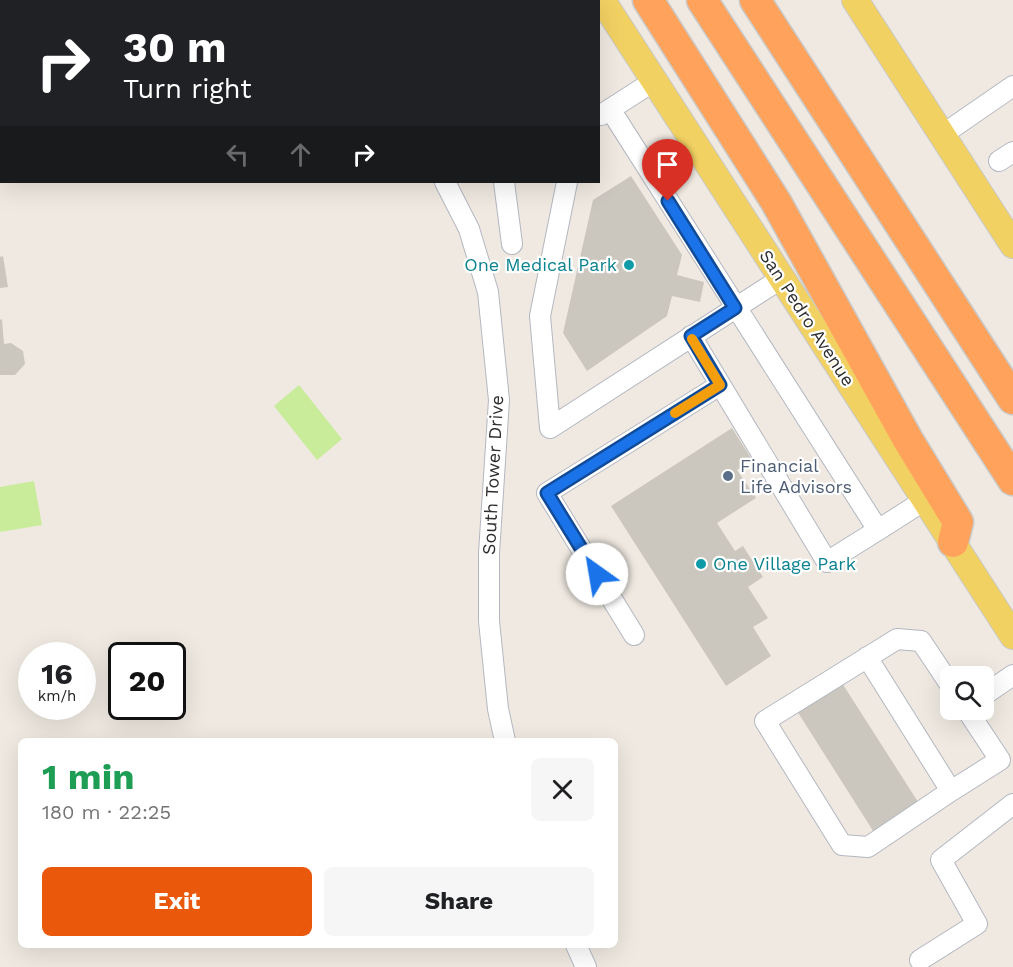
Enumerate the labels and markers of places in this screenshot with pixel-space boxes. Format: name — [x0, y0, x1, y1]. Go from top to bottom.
pin — [642, 139, 693, 201]
place label: One Medical Park — [464, 254, 617, 275]
marker: One Medical Park — [622, 258, 636, 272]
place label: Financial Life Advisors — [740, 455, 852, 497]
marker: Financial Life Advisors — [721, 469, 735, 483]
place label: One Village Park — [713, 553, 856, 574]
marker: One Village Park — [694, 557, 708, 571]

